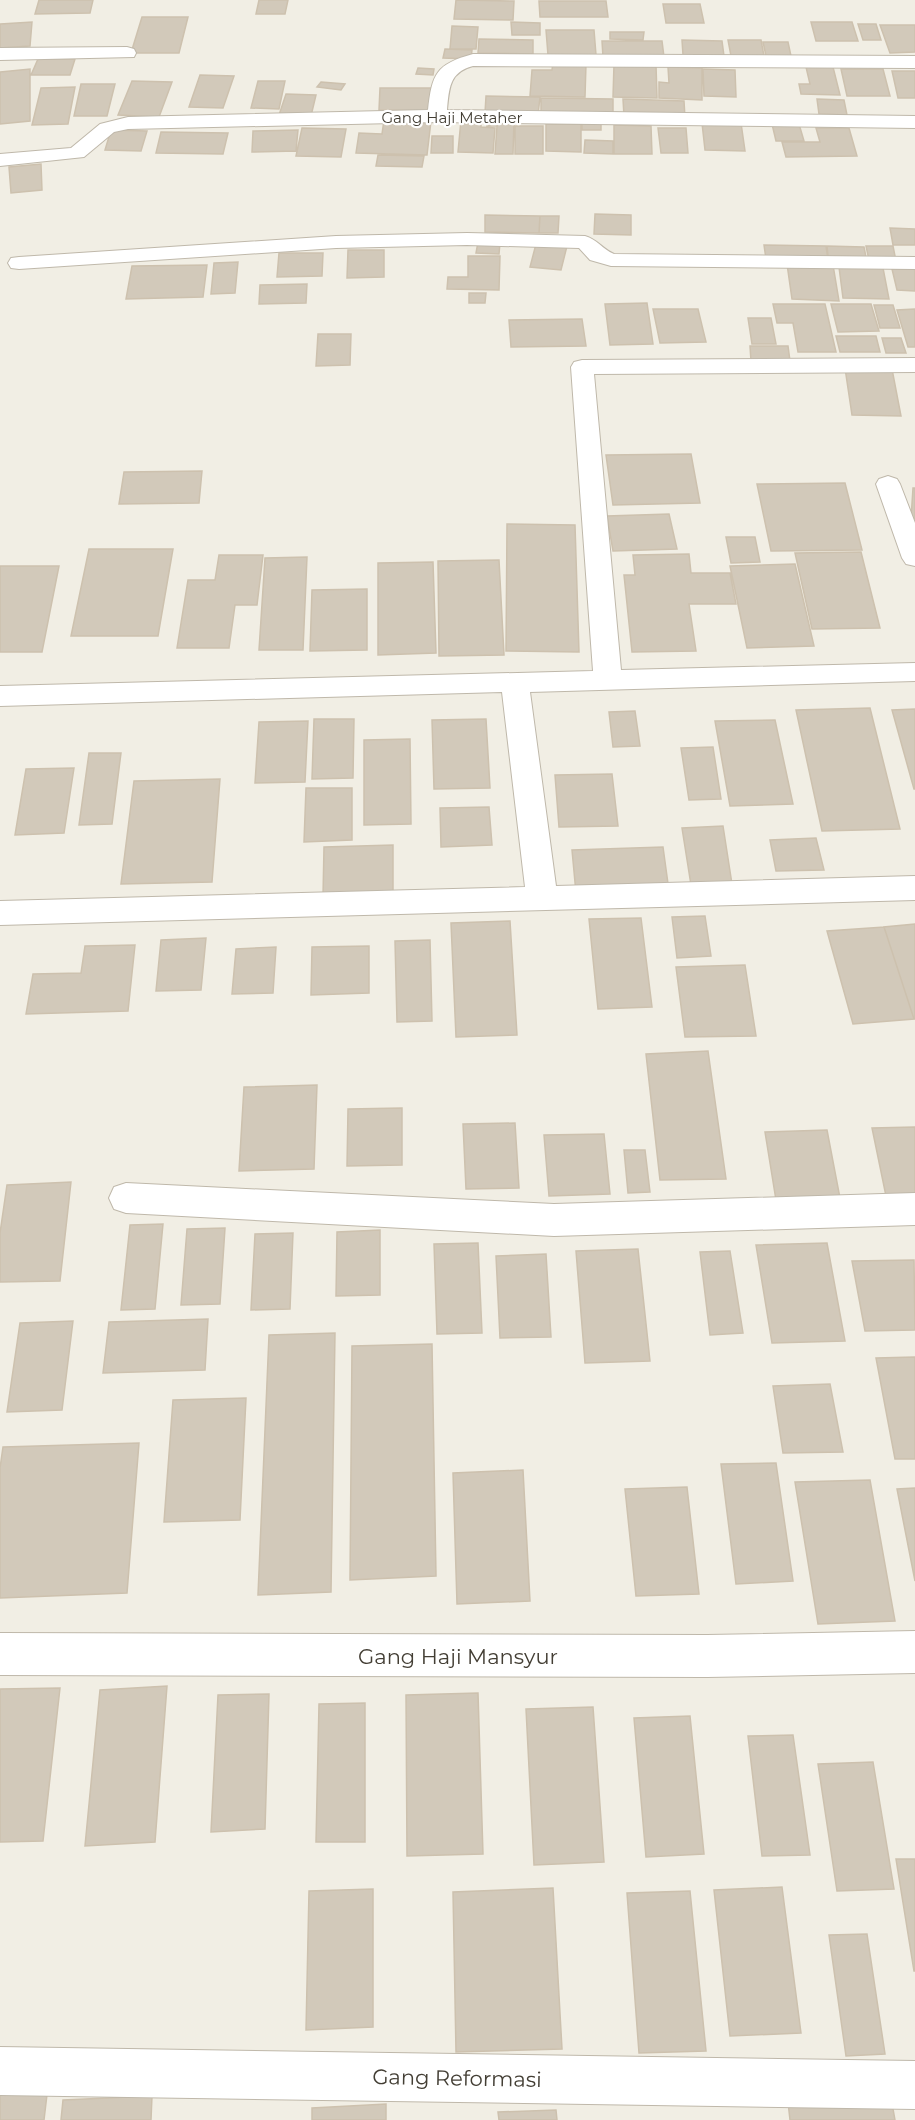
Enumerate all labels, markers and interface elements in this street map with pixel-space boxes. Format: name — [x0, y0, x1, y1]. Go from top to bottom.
street label: Gang Haji Metaher — [381, 108, 523, 127]
street label: Gang Haji Mansyur — [358, 1644, 558, 1669]
street label: Gang Reformasi — [372, 2064, 542, 2092]

